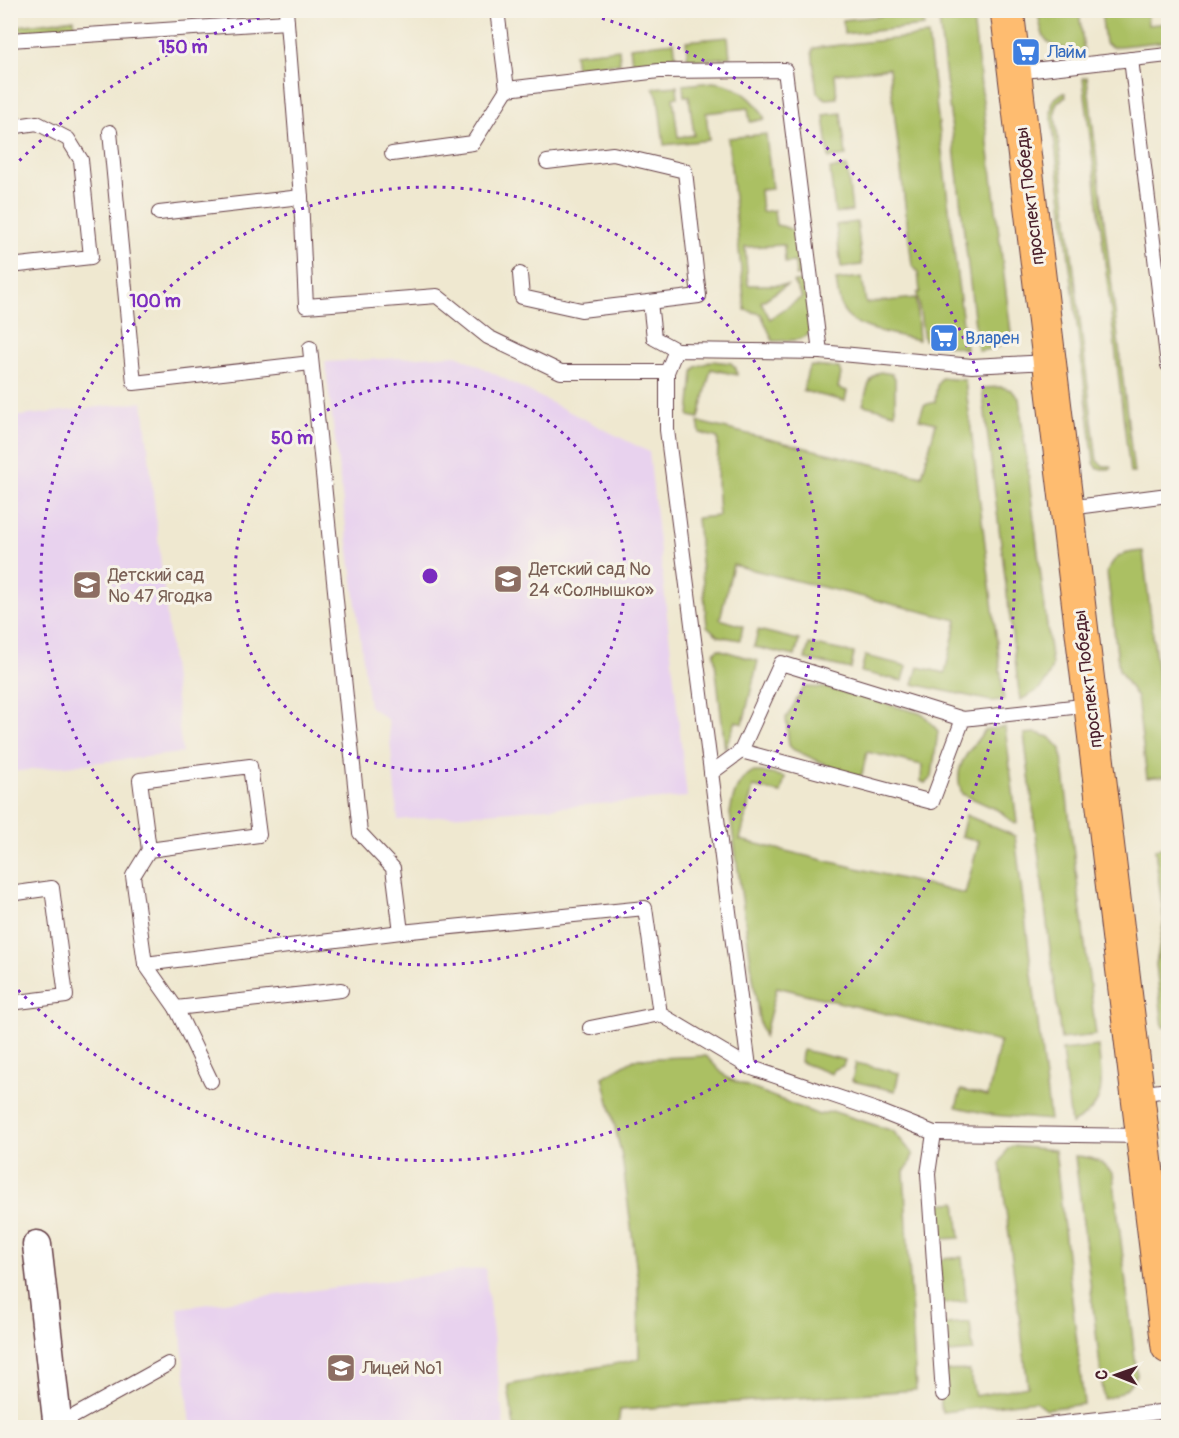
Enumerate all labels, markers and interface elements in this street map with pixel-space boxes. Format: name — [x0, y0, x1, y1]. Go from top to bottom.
text: 150 m — [159, 36, 208, 59]
supermarket icon: Лайм — [1010, 36, 1042, 68]
place label: Лайм — [1046, 41, 1087, 64]
street label: проспект Победы — [1010, 126, 1050, 266]
text: 100 m — [129, 290, 181, 313]
supermarket icon: Вларен — [928, 322, 960, 354]
place label: Вларен — [965, 327, 1019, 350]
text: 50 m — [271, 427, 313, 450]
place label: Детский сад № 24 «Солнышко» — [528, 558, 654, 602]
school or university icon: Детский сад № 24 «Солнышко» — [492, 563, 524, 595]
place label: Детский сад № 47 Ягодка — [107, 564, 212, 608]
centre of rings — [420, 566, 440, 586]
school or university icon: Детский сад № 47 Ягодка — [71, 569, 103, 601]
street label: проспект Победы — [1068, 609, 1108, 749]
north arrow — [1086, 1345, 1146, 1405]
school or university icon: Лицей №1 — [325, 1352, 357, 1384]
place label: Лицей №1 — [361, 1357, 442, 1380]
text: С — [1092, 1370, 1112, 1380]

